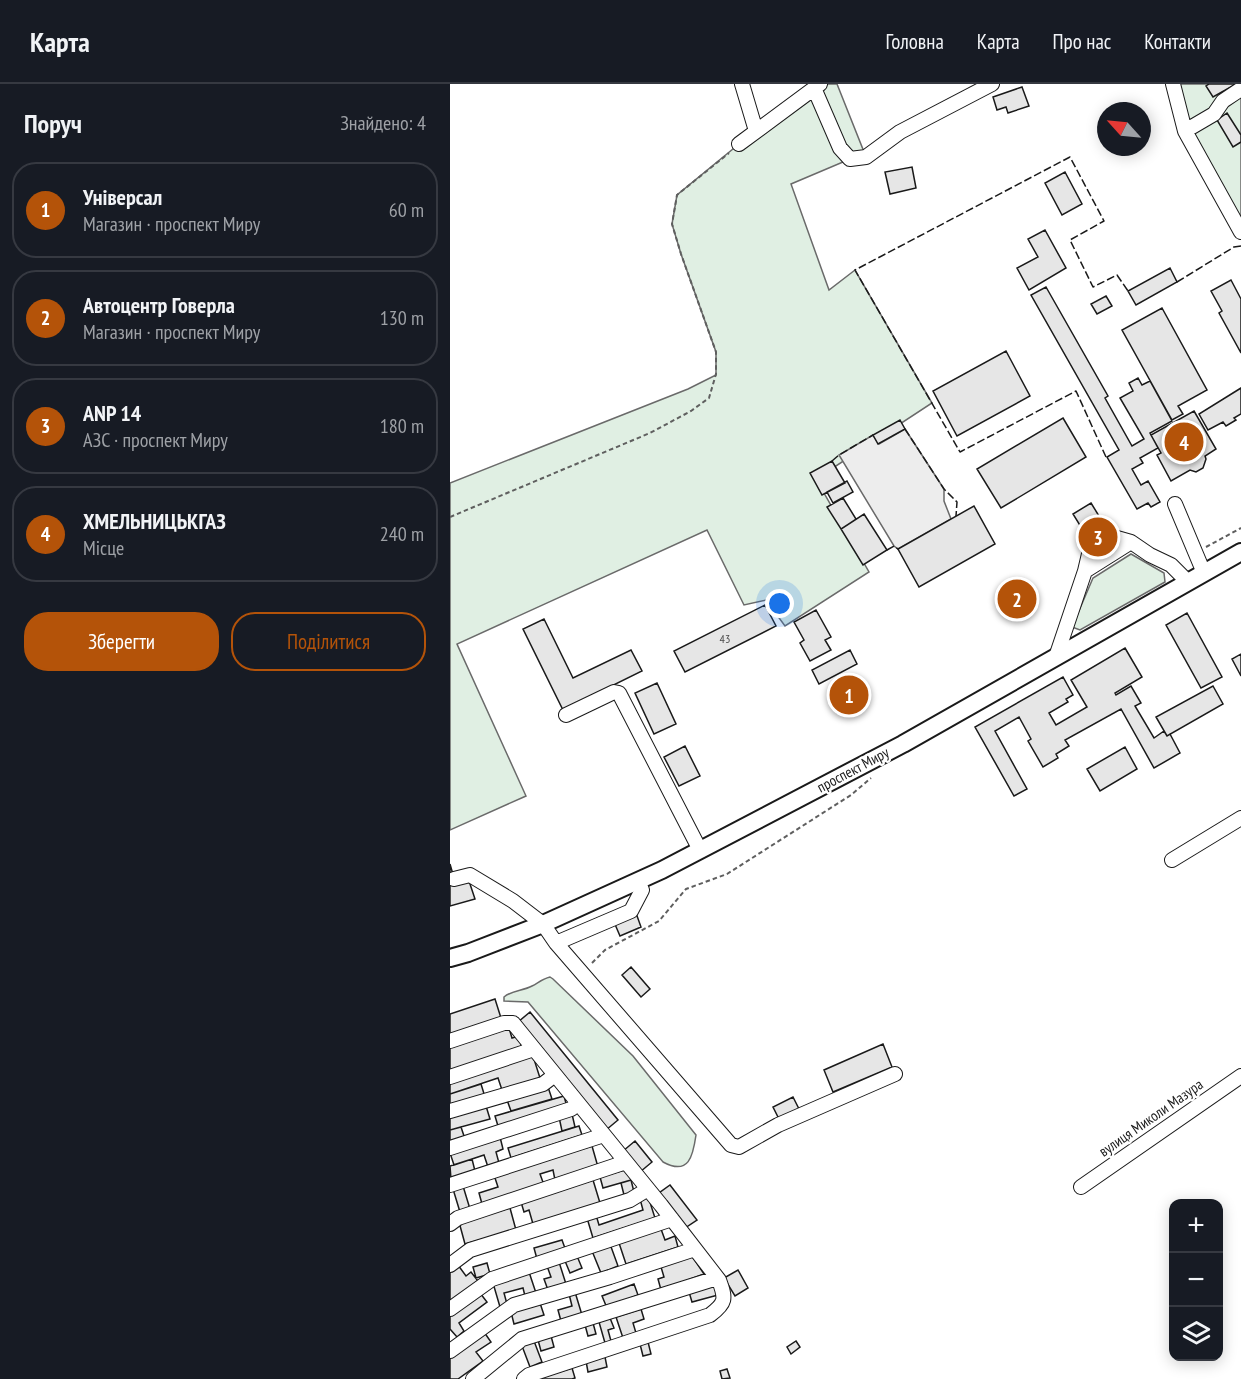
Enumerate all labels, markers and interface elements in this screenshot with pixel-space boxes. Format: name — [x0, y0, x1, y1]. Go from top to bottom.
text: Карта — [30, 23, 90, 60]
text: Головна — [886, 28, 944, 55]
text: Карта — [977, 28, 1020, 55]
text: Про нас — [1053, 28, 1111, 55]
text: Контакти — [1144, 28, 1211, 55]
north arrow — [1097, 102, 1151, 156]
text: Поруч — [24, 107, 82, 140]
text: Знайдено: 4 — [340, 110, 426, 136]
text: Універсал — [83, 183, 162, 211]
text: 1 — [41, 197, 50, 223]
text: 60 m — [389, 197, 424, 223]
text: Магазин · проспект Миру — [83, 211, 260, 237]
text: Автоцентр Говерла — [83, 291, 235, 319]
text: 2 — [41, 305, 50, 331]
text: 130 m — [380, 305, 424, 331]
text: Магазин · проспект Миру — [83, 319, 260, 345]
text: ANP 14 — [83, 399, 141, 427]
text: 3 — [41, 413, 50, 439]
text: 180 m — [380, 413, 424, 439]
pin: 4 — [1164, 420, 1204, 464]
text: АЗС · проспект Миру — [83, 427, 228, 453]
text: ХМЕЛЬНИЦЬКГАЗ — [83, 507, 226, 535]
pin: 3 — [1078, 514, 1118, 560]
text: 4 — [41, 521, 50, 547]
text: 240 m — [380, 521, 424, 547]
text: Місце — [83, 535, 124, 561]
pin: 2 — [998, 576, 1036, 622]
your location — [765, 589, 794, 618]
button: Зберегти — [24, 612, 219, 671]
button: Поділитися — [231, 612, 426, 671]
house number: 43 — [720, 631, 730, 646]
pin: 1 — [830, 672, 868, 718]
street label: проспект Миру — [813, 742, 892, 796]
street label: вулиця Миколи Мазура — [1095, 1075, 1207, 1161]
map controls — [1169, 1199, 1223, 1361]
button: + — [1169, 1199, 1223, 1253]
button: − — [1169, 1253, 1223, 1307]
button: layers — [1169, 1307, 1223, 1361]

